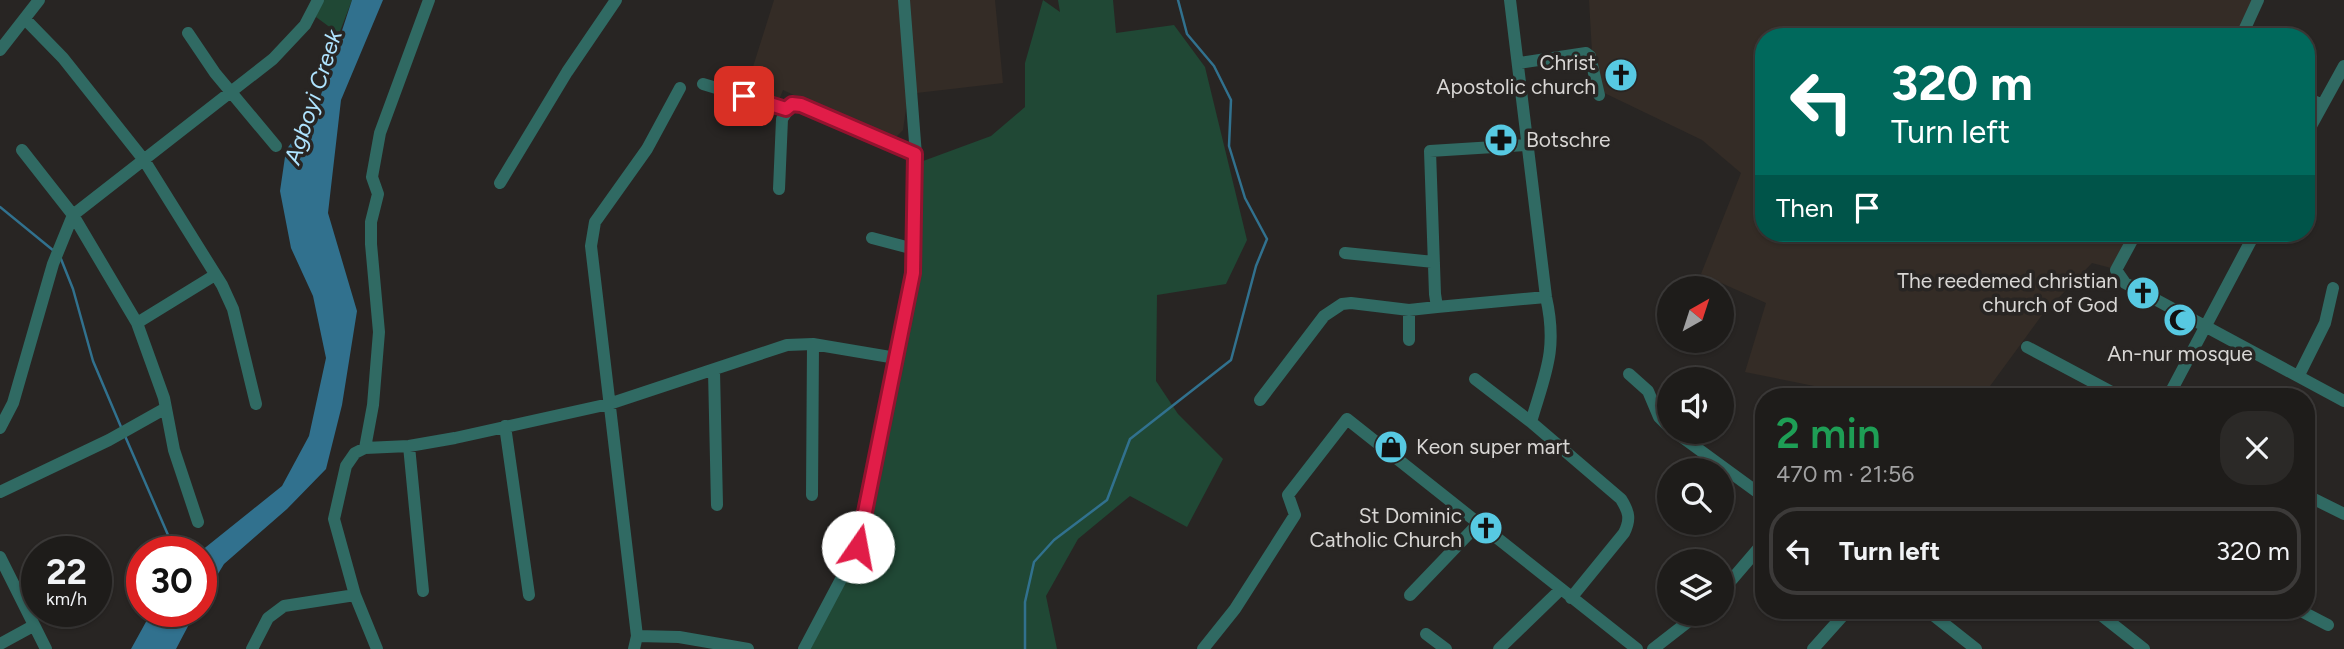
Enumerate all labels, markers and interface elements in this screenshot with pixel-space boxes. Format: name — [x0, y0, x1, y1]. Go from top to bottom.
water label: Agboyi Creek — [278, 26, 348, 169]
place label: Christ Apostolic church — [1436, 50, 1596, 99]
text: 320 m — [1891, 53, 2033, 112]
church icon: Christ Apostolic church — [1602, 56, 1640, 94]
icon: left — [1776, 56, 1867, 147]
pin — [714, 66, 774, 126]
icon: arrive — [725, 77, 763, 115]
text: Turn left — [1891, 113, 2010, 151]
pharmacy icon: Botschre — [1482, 121, 1520, 159]
place label: Botschre — [1526, 127, 1610, 152]
icon: arrive — [1848, 189, 1886, 227]
text: Then — [1776, 192, 1834, 224]
place label: The reedemed christian church of God — [1897, 268, 2118, 317]
church icon: The reedemed christian church of God — [2124, 274, 2162, 312]
north arrow — [1657, 276, 1734, 354]
map controls — [1657, 276, 1734, 626]
mosque icon: An-nur mosque — [2161, 301, 2199, 339]
place label: An-nur mosque — [2107, 341, 2253, 366]
button: sound — [1657, 367, 1734, 444]
text: 2 min — [1776, 408, 1881, 459]
button: close — [2220, 411, 2294, 485]
shop icon: Keon super mart — [1372, 428, 1410, 466]
place label: Keon super mart — [1416, 434, 1571, 459]
button: search — [1657, 458, 1734, 535]
text: 470 m · 21:56 — [1776, 460, 1914, 488]
place label: St Dominic Catholic Church — [1310, 503, 1462, 552]
church icon: St Dominic Catholic Church — [1467, 509, 1505, 547]
position arrow — [821, 510, 895, 584]
icon: left — [1780, 532, 1818, 570]
text: Turn left — [1839, 535, 1940, 567]
text: 320 m — [2216, 535, 2290, 567]
speed limit sign: 30 — [126, 536, 217, 627]
button: layers — [1657, 549, 1734, 626]
text: 22 — [46, 551, 87, 593]
text: km/h — [46, 588, 87, 610]

